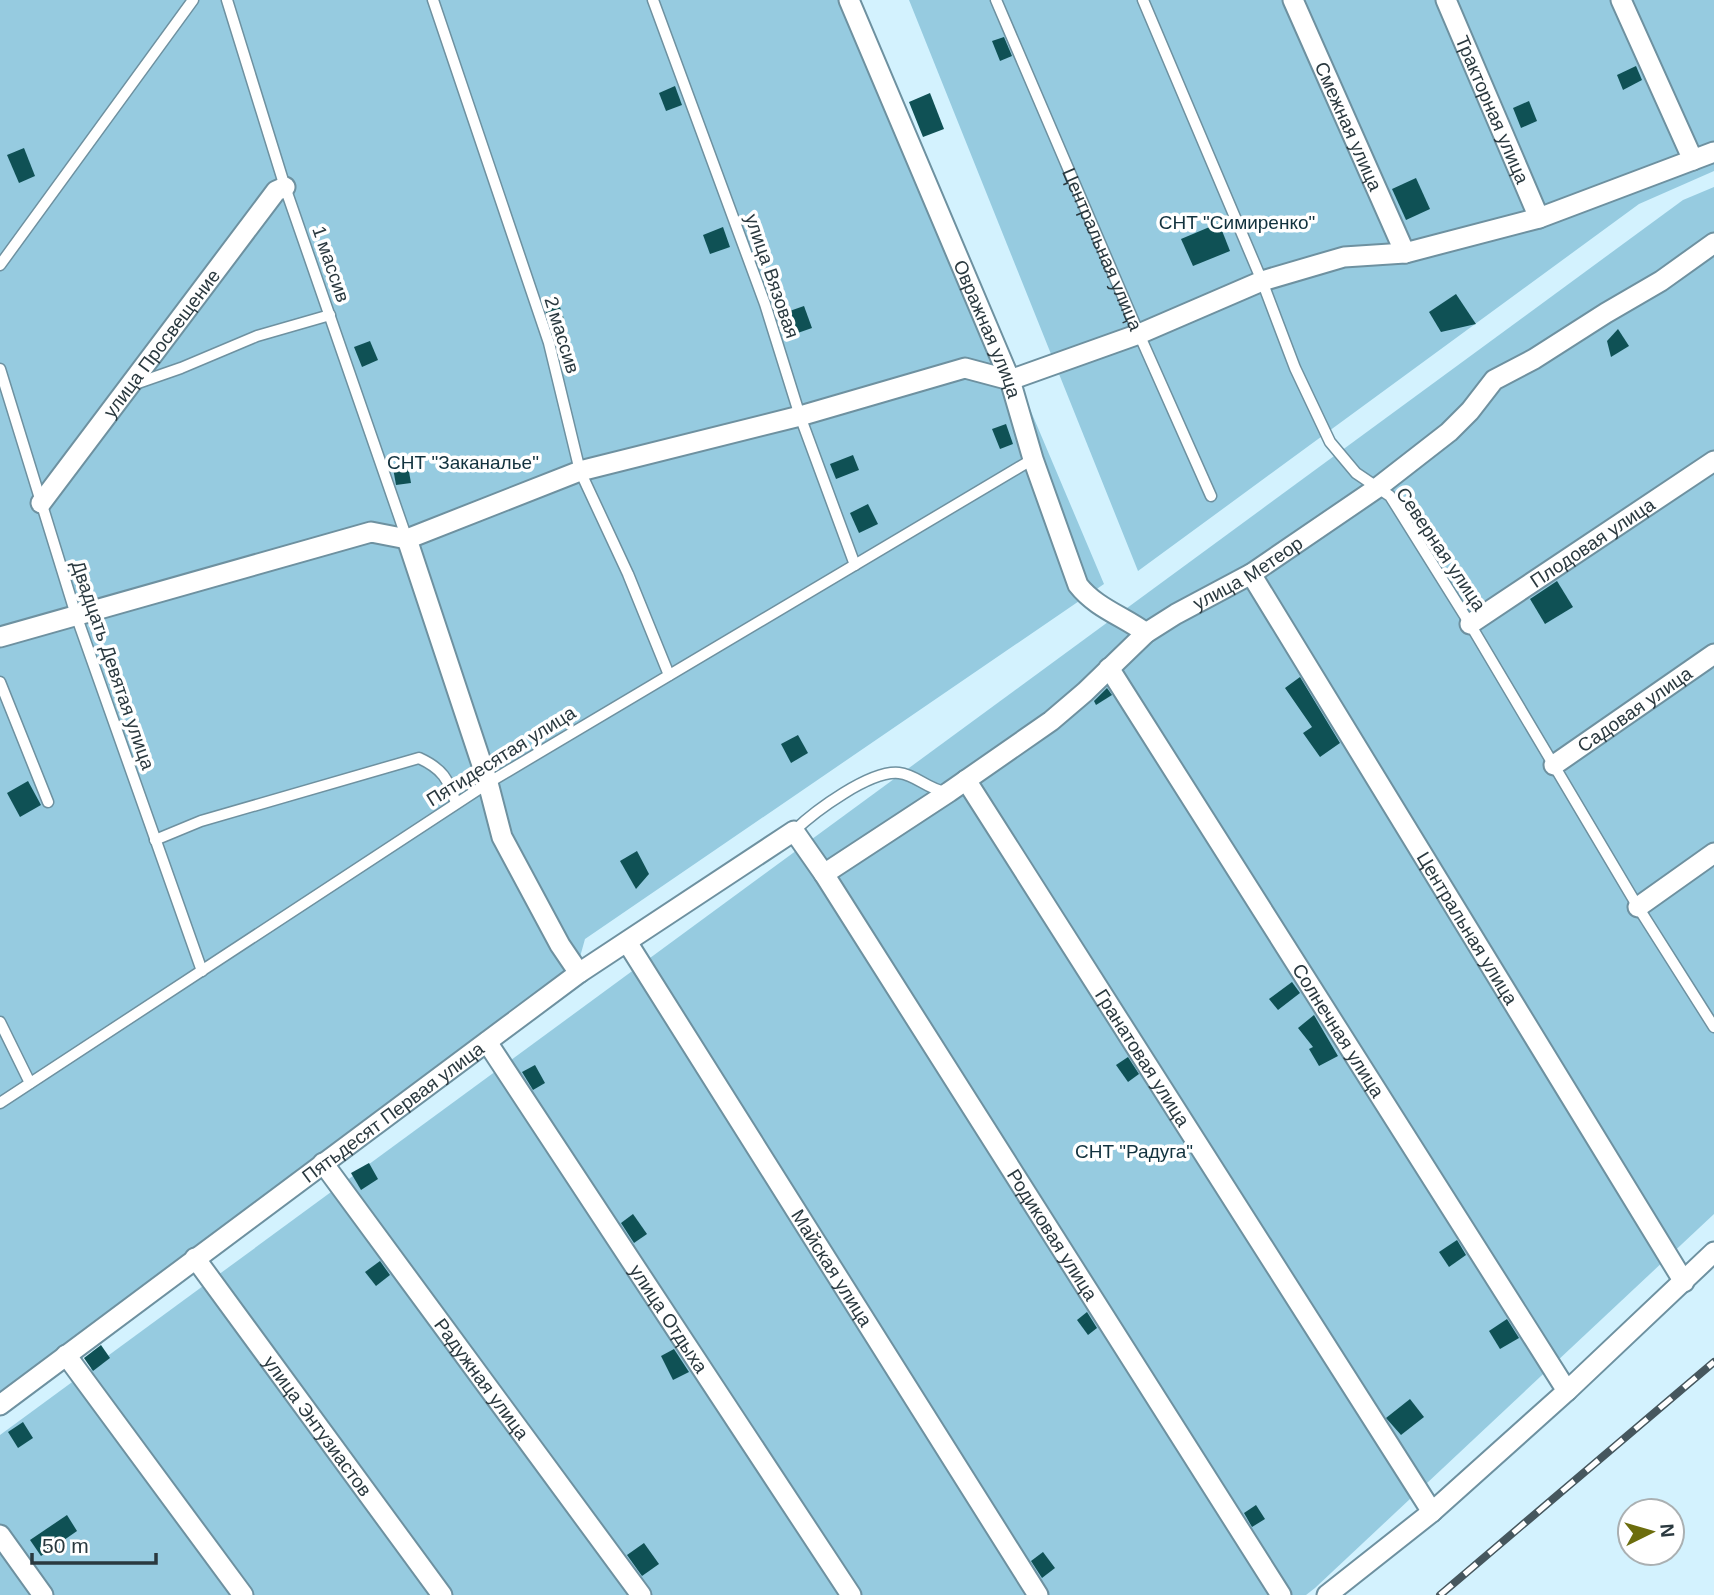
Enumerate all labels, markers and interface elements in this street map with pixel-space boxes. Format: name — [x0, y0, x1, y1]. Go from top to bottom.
street label: Тракторная улица — [1452, 32, 1534, 187]
street label: Смежная улица — [1311, 58, 1387, 194]
street label: Центральная улица — [1059, 165, 1147, 334]
street label: улица Вязовая — [741, 211, 803, 341]
park label: СНТ "Симиренко" — [1159, 212, 1315, 233]
street label: 1 массив — [308, 223, 354, 305]
street label: Овражная улица — [950, 257, 1025, 401]
street label: улица Просвещение — [99, 265, 224, 421]
street label: 2 массив — [540, 294, 584, 376]
park label: СНТ "Заканалье" — [387, 452, 539, 473]
street label: Северная улица — [1392, 483, 1490, 615]
street label: Плодовая улица — [1526, 493, 1659, 591]
street label: улица Метеор — [1189, 532, 1306, 613]
street label: Двадцать Девятая улица — [67, 558, 159, 773]
street label: Садовая улица — [1573, 662, 1696, 756]
street label: Пятидесятая улица — [423, 701, 580, 810]
street label: Центральная улица — [1413, 848, 1522, 1008]
street label: Солнечная улица — [1288, 960, 1389, 1102]
street label: Гранатовая улица — [1091, 985, 1194, 1130]
street label: Пятьдесят Первая улица — [298, 1037, 488, 1187]
park label: СНТ "Радуга" — [1075, 1141, 1193, 1162]
street label: Родиковая улица — [1003, 1165, 1102, 1304]
street label: Майская улица — [788, 1206, 877, 1330]
street label: улица Отдыха — [626, 1260, 712, 1377]
street label: Радужная улица — [430, 1314, 534, 1444]
street label: улица Энтузиастов — [260, 1352, 376, 1500]
north arrow — [1616, 1497, 1686, 1567]
scale bar — [32, 1522, 156, 1566]
text: N — [1656, 1523, 1678, 1538]
text: 50 m — [42, 1534, 89, 1557]

